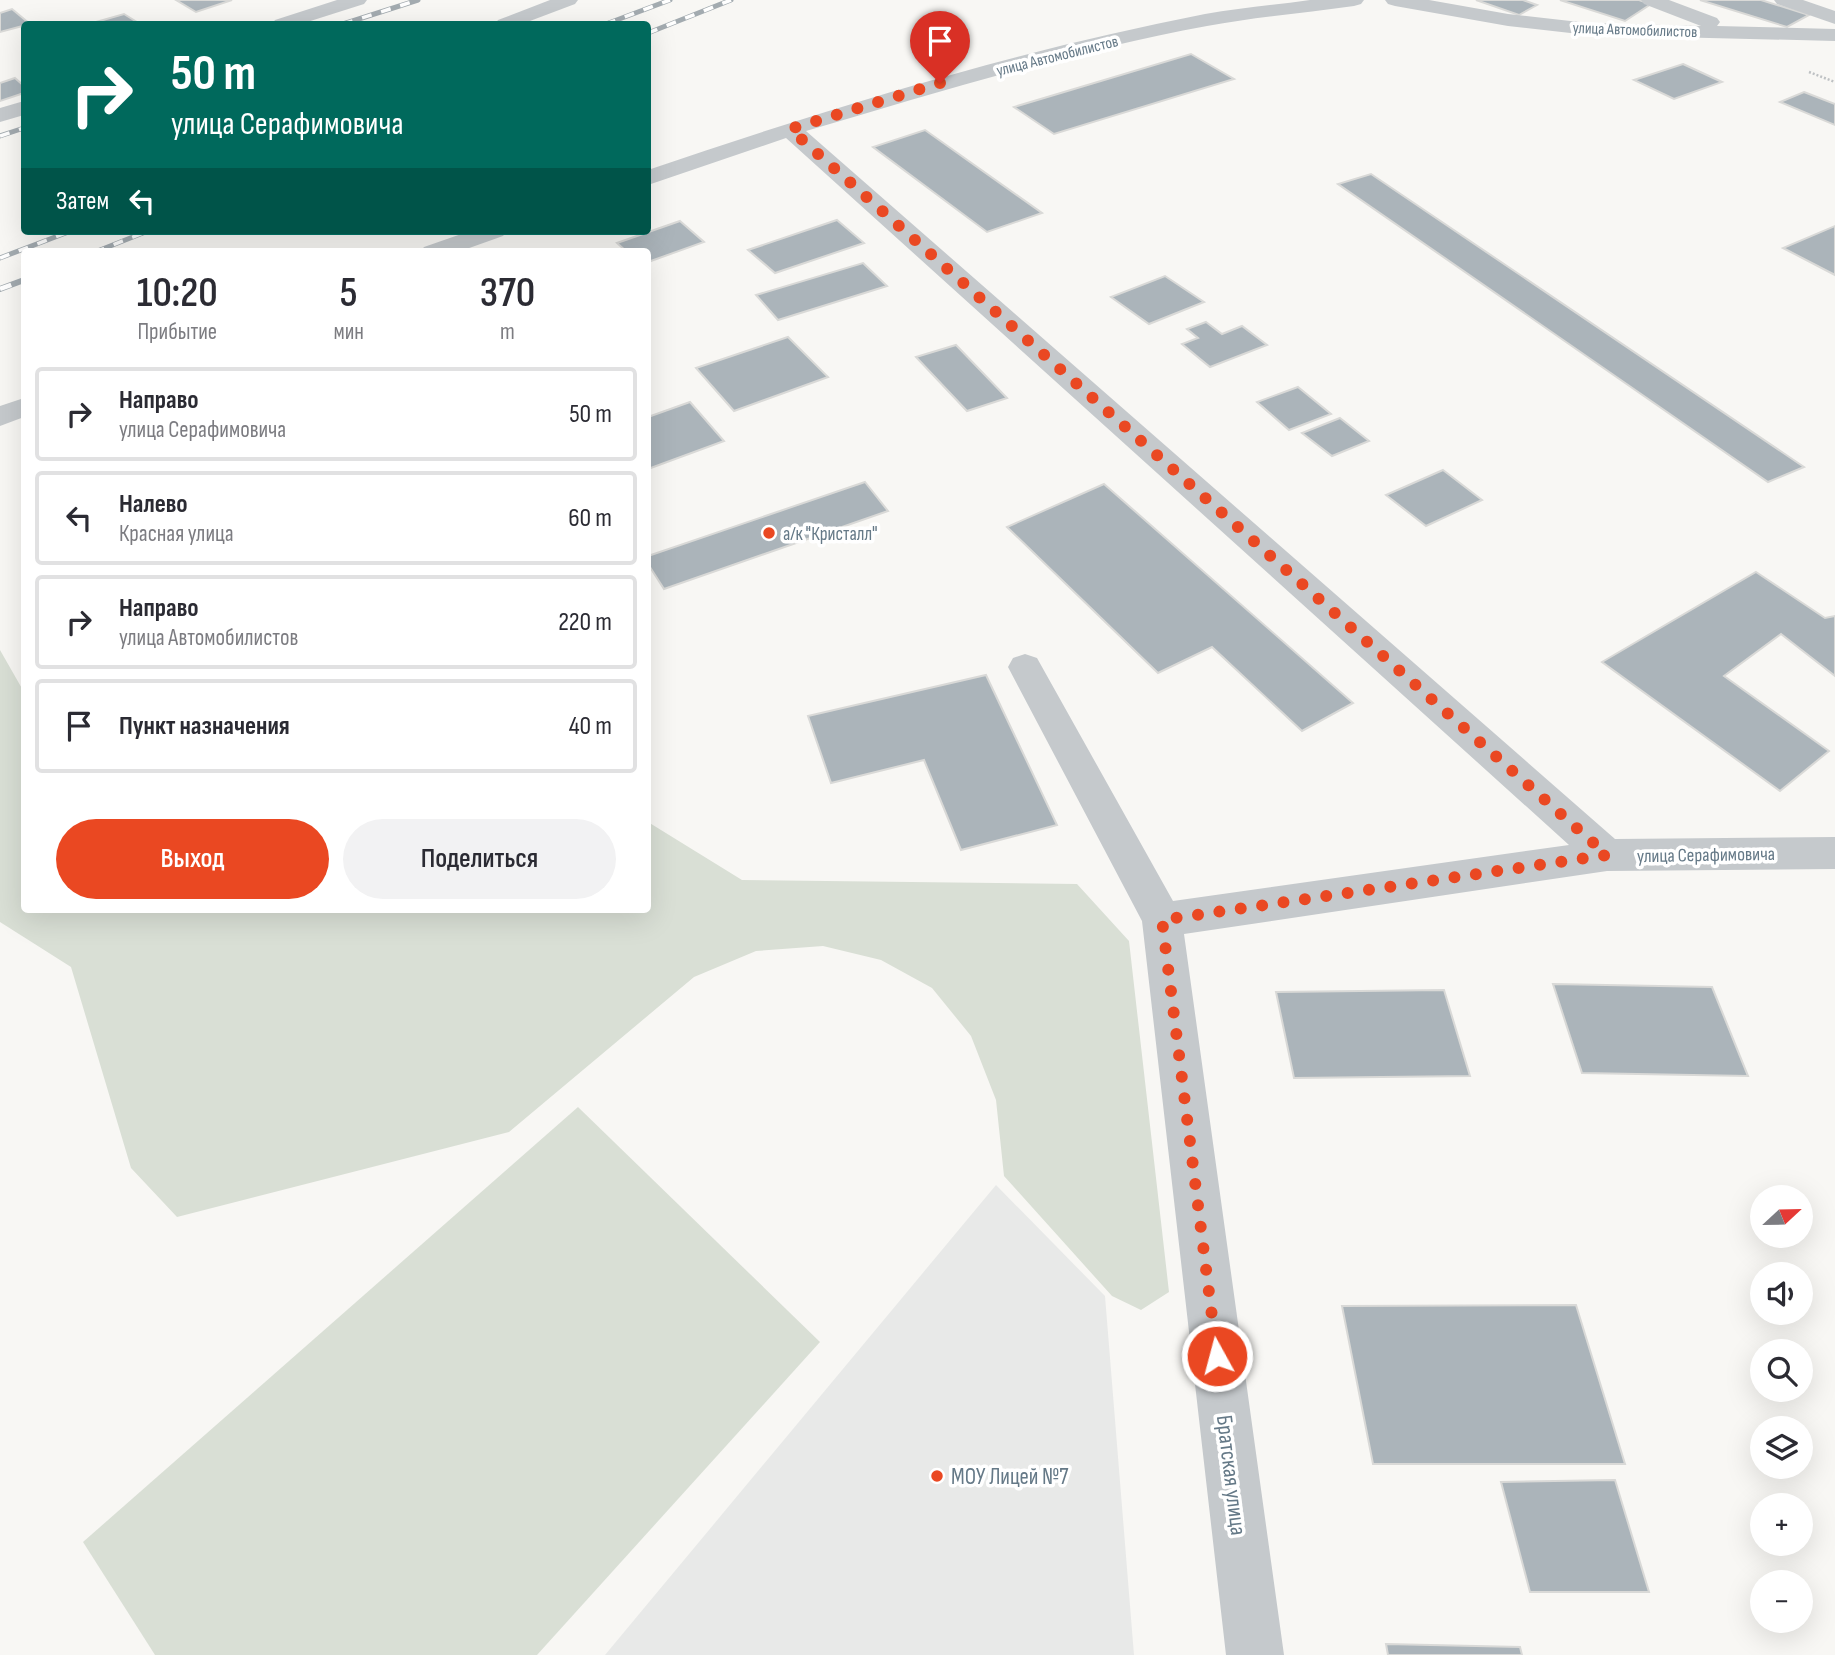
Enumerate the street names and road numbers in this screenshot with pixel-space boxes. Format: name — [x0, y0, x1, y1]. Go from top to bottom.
street label: улица Автомобилистов — [1572, 19, 1698, 42]
street label: улица Автомобилистов — [995, 32, 1120, 81]
street label: улица Серафимовича — [1637, 843, 1775, 868]
street label: Братская улица — [1210, 1413, 1252, 1537]

